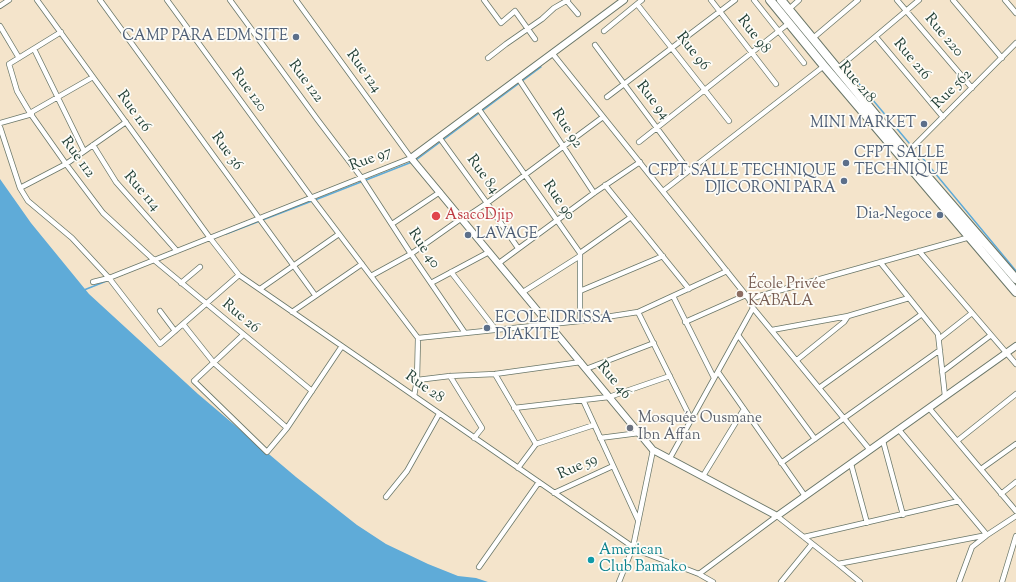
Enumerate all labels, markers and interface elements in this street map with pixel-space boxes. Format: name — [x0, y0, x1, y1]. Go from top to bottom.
street label: Rue 220 — [920, 11, 966, 61]
street label: Rue 98 — [732, 12, 774, 58]
place label: CAMP PARA EDM SITE — [122, 28, 288, 46]
street label: Rue 96 — [671, 29, 713, 75]
marker: CAMP PARA EDM SITE — [291, 32, 301, 42]
street label: Rue 216 — [888, 36, 934, 84]
street label: Rue 124 — [341, 47, 385, 97]
street label: Rue 122 — [284, 57, 326, 107]
street label: Rue 218 — [833, 59, 879, 107]
street label: Rue 120 — [226, 66, 270, 116]
street label: Rue 562 — [929, 66, 977, 114]
street label: Rue 94 — [631, 78, 673, 124]
street label: Rue 116 — [112, 88, 154, 136]
street label: Rue 92 — [547, 106, 585, 152]
place label: MINI MARKET — [810, 115, 916, 133]
marker: MINI MARKET — [919, 119, 929, 129]
street label: Rue 36 — [206, 130, 246, 174]
street label: Rue 112 — [56, 134, 98, 182]
street label: Rue 97 — [347, 144, 395, 176]
place label: CFPT SALLE TECHNIQUE — [854, 145, 948, 180]
street label: Rue 84 — [462, 152, 502, 198]
marker: CFPT SALLE TECHNIQUE — [841, 158, 851, 168]
place label: CFPT SALLE TECHNIQUE DJICORONI PARA — [648, 163, 836, 198]
street label: Rue 114 — [119, 168, 163, 216]
marker: CFPT SALLE TECHNIQUE DJICORONI PARA — [839, 176, 849, 186]
street label: Rue 90 — [538, 178, 578, 224]
place label: Dia-Negoce — [856, 206, 932, 224]
place label: AsacoDjip — [445, 207, 513, 225]
marker: AsacoDjip — [430, 210, 442, 222]
marker: Dia-Negoce — [935, 210, 945, 220]
street label: Rue 40 — [403, 226, 443, 272]
place label: LAVAGE — [476, 226, 538, 244]
marker: LAVAGE — [463, 230, 473, 240]
place label: École Privée KABALA — [748, 276, 826, 311]
marker: École Privée KABALA — [735, 289, 745, 299]
street label: Rue 26 — [218, 296, 262, 338]
place label: ECOLE IDRISSA DIAKITE — [495, 310, 612, 345]
marker: ECOLE IDRISSA DIAKITE — [482, 323, 492, 333]
street label: Rue 46 — [592, 358, 634, 404]
street label: Rue 28 — [401, 368, 447, 408]
place label: Mosquée Ousmane Ibn Affan — [638, 410, 762, 445]
marker: Mosquée Ousmane Ibn Affan — [625, 423, 635, 433]
street label: Rue 59 — [555, 451, 601, 485]
place label: American Club Bamako — [599, 542, 687, 577]
marker: American Club Bamako — [586, 555, 596, 565]

